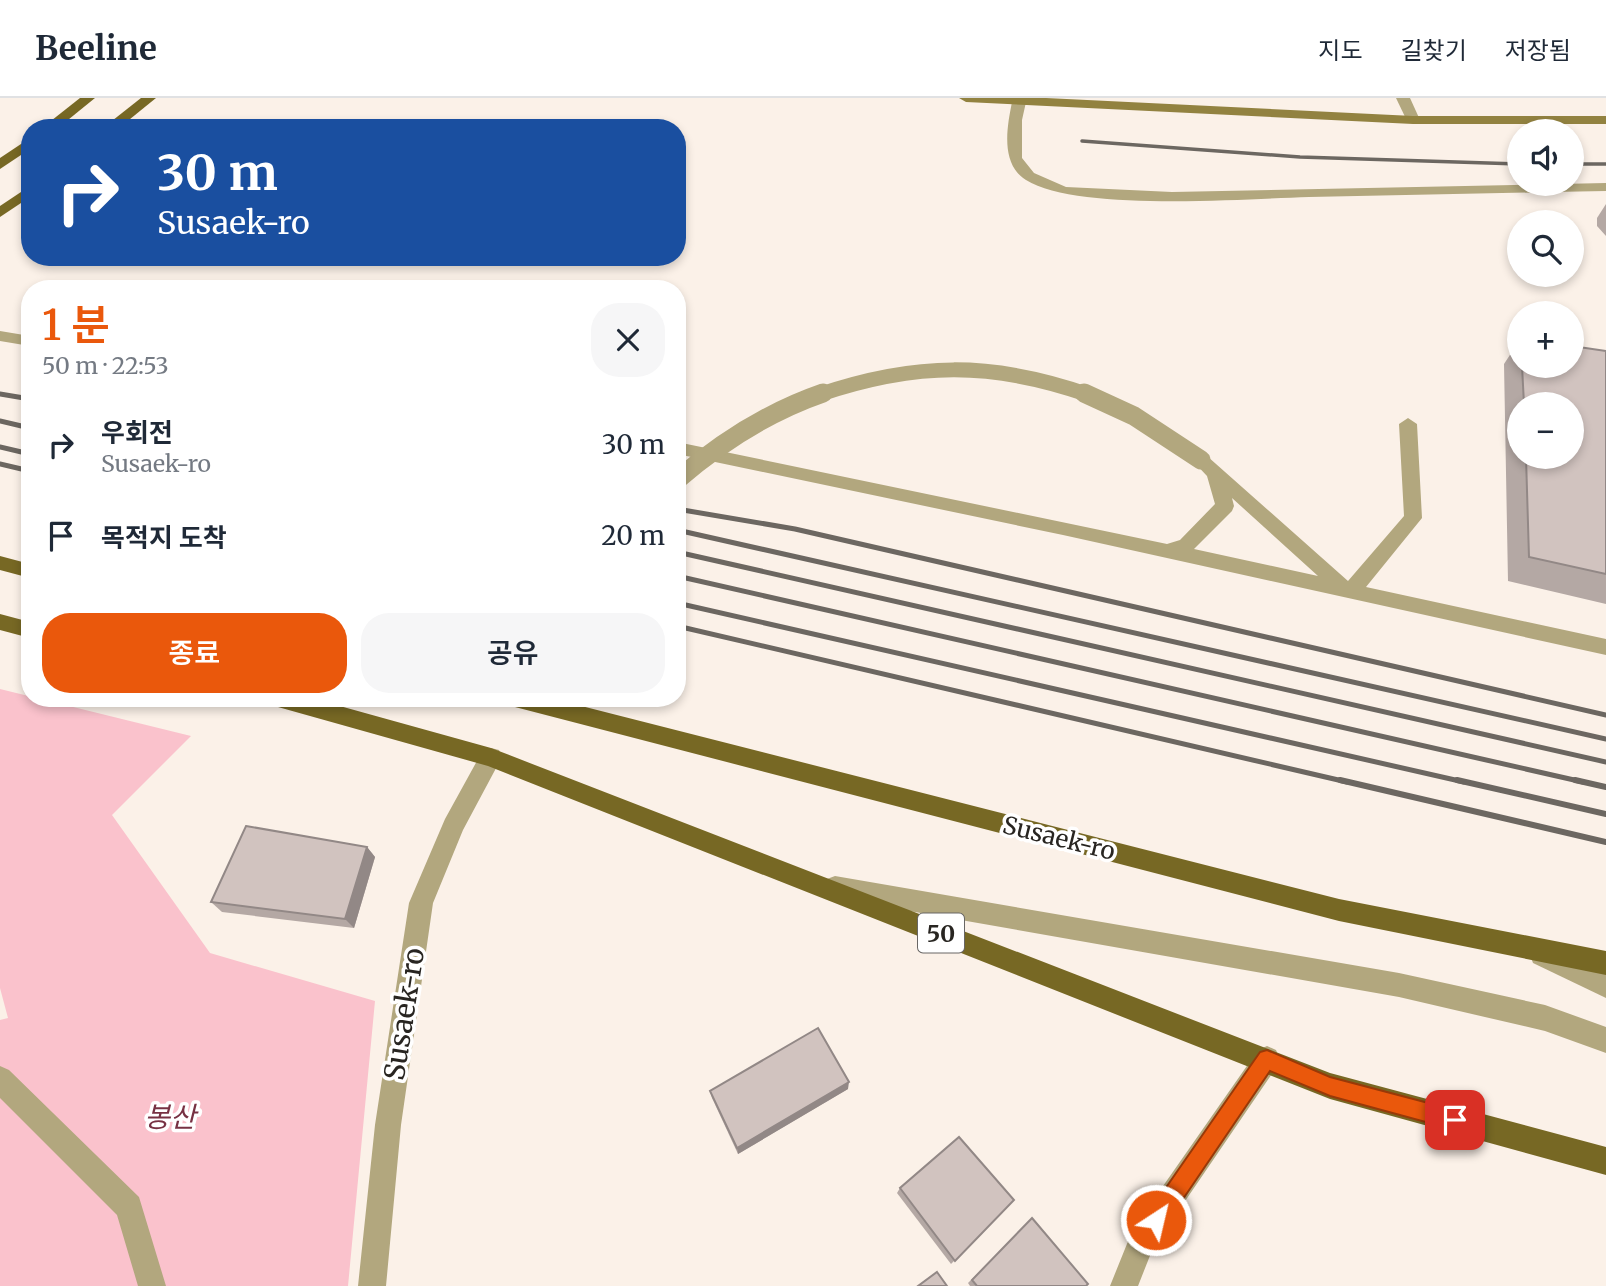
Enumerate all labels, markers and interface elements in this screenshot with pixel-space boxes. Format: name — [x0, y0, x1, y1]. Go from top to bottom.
text: Beeline — [35, 28, 157, 69]
text: 지도 — [1318, 35, 1363, 66]
text: 길찾기 — [1401, 35, 1467, 66]
text: 저장됨 — [1505, 35, 1571, 66]
map controls — [1507, 119, 1584, 469]
button: sound — [1507, 119, 1584, 196]
text: 30 m — [157, 142, 278, 203]
icon: right — [42, 147, 133, 238]
text: Susaek-ro — [157, 203, 310, 243]
button: search — [1507, 210, 1584, 287]
text: 1 분 — [42, 299, 110, 351]
button: + — [1507, 301, 1584, 378]
button: close — [591, 303, 665, 377]
text: 50 m · 22:53 — [42, 351, 169, 380]
button: − — [1507, 392, 1584, 469]
text: 우회전 — [101, 416, 173, 449]
icon: right — [42, 426, 80, 464]
text: 30 m — [602, 428, 665, 461]
text: Susaek-ro — [101, 449, 211, 478]
icon: arrive — [42, 517, 80, 555]
text: 20 m — [601, 519, 665, 552]
text: 목적지 도착 — [101, 521, 227, 554]
button: 종료 — [42, 613, 347, 693]
button: 공유 — [361, 613, 665, 693]
street label: Susaek-ro — [1000, 809, 1118, 867]
road number: 50 — [918, 914, 964, 953]
street label: Susaek-ro — [376, 945, 432, 1083]
pin — [1425, 1090, 1485, 1150]
park label: 봉산 — [144, 1099, 199, 1135]
icon: arrive — [1436, 1101, 1474, 1139]
position arrow — [1119, 1183, 1193, 1257]

